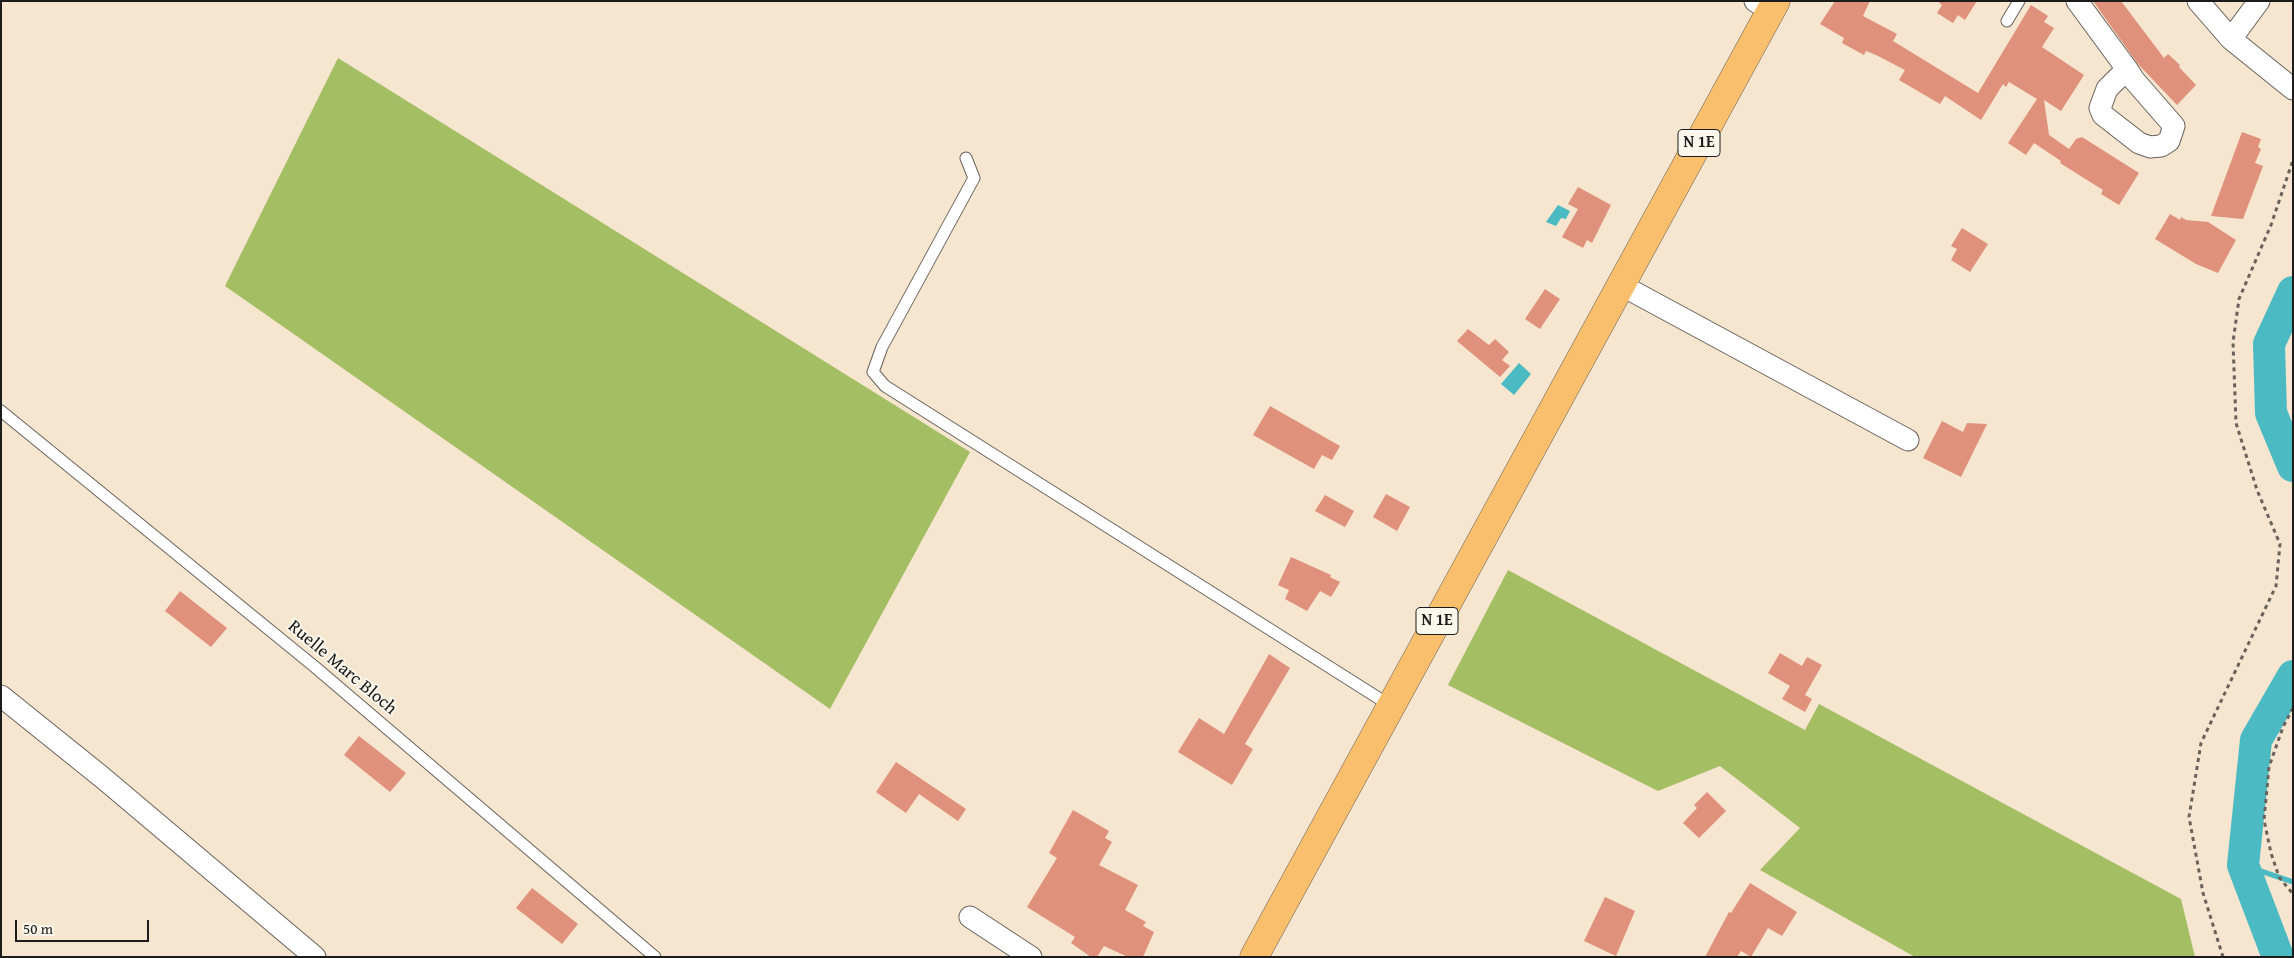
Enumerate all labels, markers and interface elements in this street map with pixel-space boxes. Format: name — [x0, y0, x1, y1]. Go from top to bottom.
road number: N 1E — [1678, 130, 1720, 156]
road number: N 1E — [1416, 608, 1458, 634]
street label: Ruelle Marc Bloch — [283, 616, 401, 720]
scale bar — [18, 910, 151, 942]
text: 50 m — [23, 918, 53, 939]

